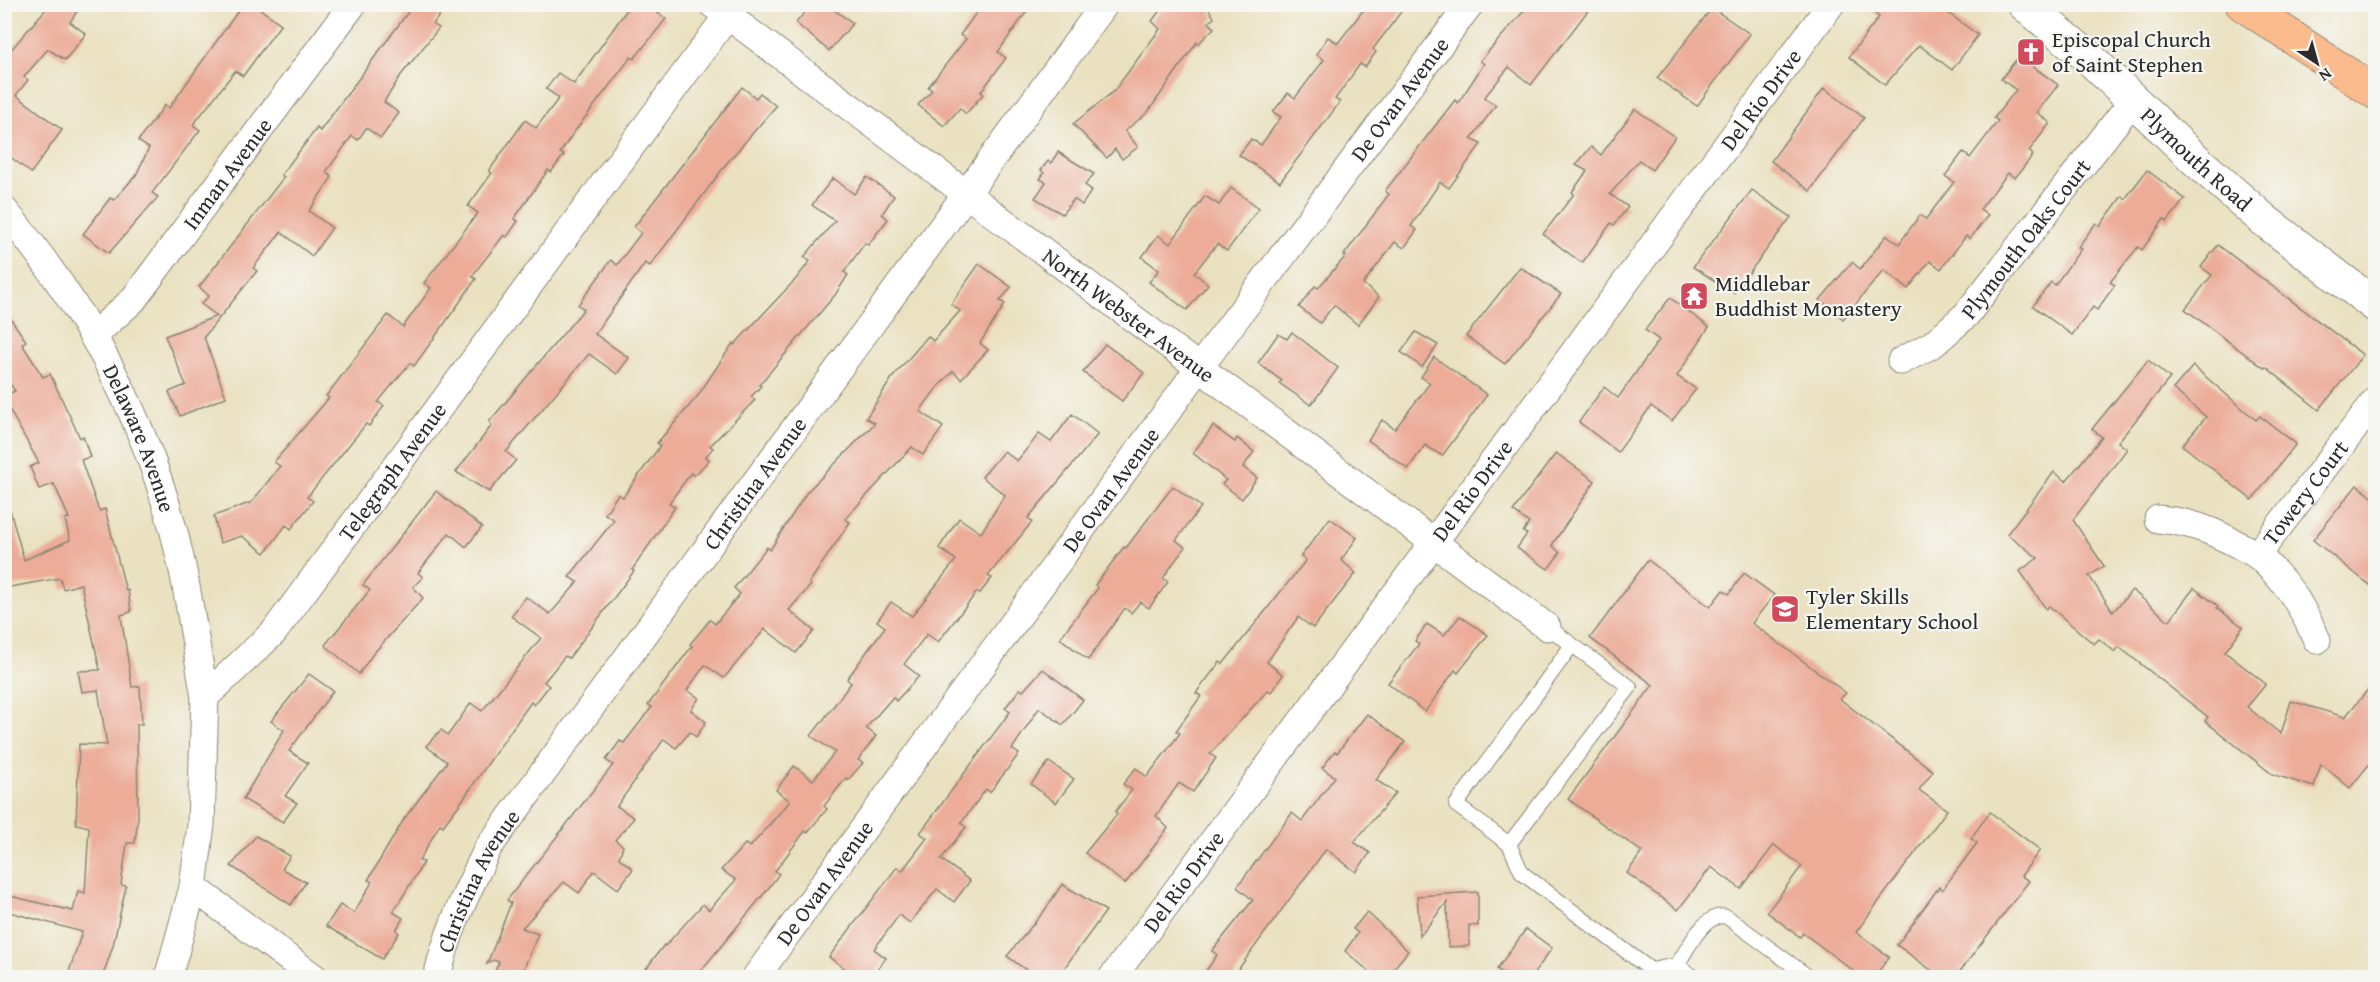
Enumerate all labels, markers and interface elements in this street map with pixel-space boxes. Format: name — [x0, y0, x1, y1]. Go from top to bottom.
place label: Episcopal Church of Saint Stephen — [2052, 23, 2212, 80]
street label: De Ovan Avenue — [1342, 30, 1456, 168]
north arrow — [2287, 33, 2347, 93]
church icon: Episcopal Church of Saint Stephen — [2015, 36, 2047, 68]
street label: Del Rio Drive — [1712, 42, 1809, 157]
text: N — [2314, 62, 2337, 88]
street label: Plymouth Road — [2134, 99, 2259, 219]
street label: Inman Avenue — [175, 111, 279, 236]
street label: Plymouth Oaks Court — [1953, 151, 2098, 326]
street label: North Webster Avenue — [1036, 240, 1222, 390]
place label: Middlebar Buddhist Monastery — [1715, 267, 1902, 324]
temple icon: Middlebar Buddhist Monastery — [1678, 280, 1710, 312]
street label: Delaware Avenue — [95, 358, 184, 516]
street label: Telegraph Avenue — [330, 395, 454, 548]
street label: Christina Avenue — [695, 410, 814, 556]
street label: De Ovan Avenue — [1054, 421, 1167, 559]
street label: Del Rio Drive — [1424, 433, 1520, 548]
street label: Towery Court — [2254, 433, 2356, 552]
place label: Tyler Skills Elementary School — [1806, 580, 1978, 637]
school or university icon: Tyler Skills Elementary School — [1769, 593, 1801, 625]
street label: Christina Avenue — [429, 802, 527, 957]
street label: De Ovan Avenue — [768, 813, 881, 952]
street label: Del Rio Drive — [1135, 824, 1232, 939]

